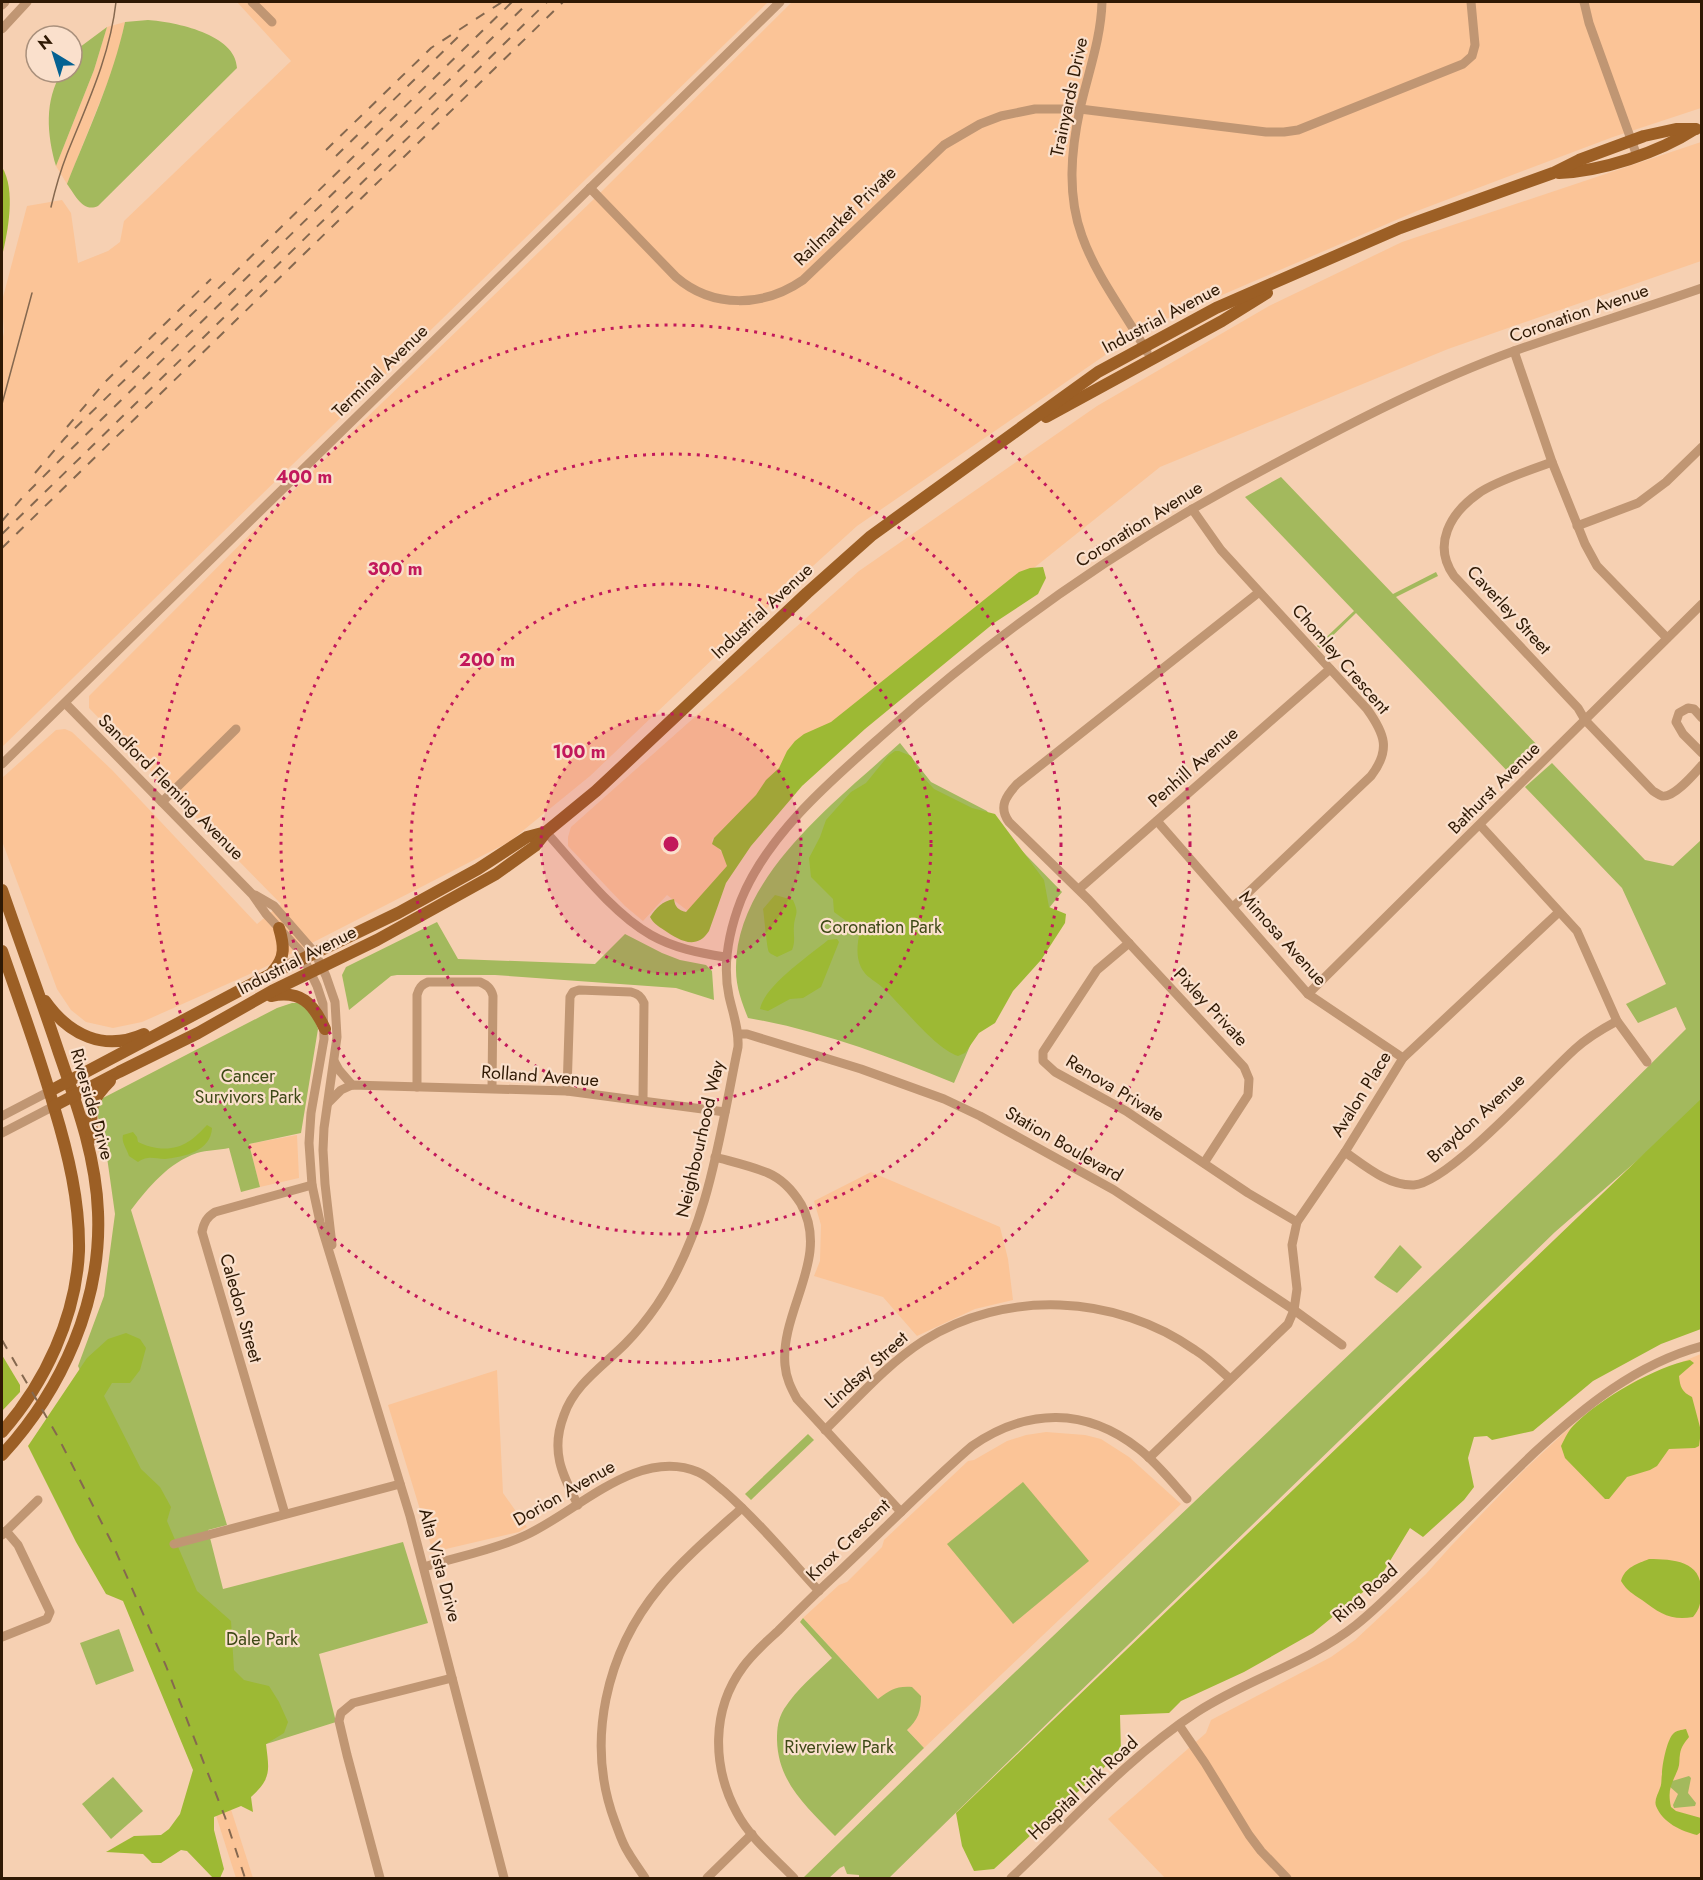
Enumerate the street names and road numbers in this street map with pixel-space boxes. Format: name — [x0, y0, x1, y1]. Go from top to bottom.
street label: Trainyards Drive — [1044, 35, 1094, 159]
street label: Railmarket Private — [788, 160, 902, 272]
street label: Industrial Avenue — [1097, 276, 1225, 360]
street label: Coronation Avenue — [1506, 277, 1652, 349]
street label: Terminal Avenue — [326, 318, 434, 424]
street label: Coronation Avenue — [1070, 474, 1208, 574]
street label: Industrial Avenue — [705, 557, 819, 665]
street label: Caverley Street — [1461, 560, 1558, 661]
street label: Chomley Crescent — [1286, 598, 1397, 720]
street label: Sandford Fleming Avenue — [92, 708, 250, 866]
street label: Penhill Avenue — [1142, 720, 1244, 814]
street label: Bathurst Avenue — [1442, 736, 1546, 840]
street label: Mimosa Avenue — [1233, 885, 1333, 991]
street label: Industrial Avenue — [233, 919, 361, 1001]
street label: Pixley Private — [1168, 962, 1254, 1052]
street label: Riverside Drive — [64, 1045, 120, 1163]
street label: Avalon Place — [1324, 1046, 1398, 1142]
street label: Renova Private — [1061, 1048, 1169, 1128]
street label: Neighbourhood Way — [669, 1058, 731, 1220]
street label: Rolland Avenue — [480, 1059, 600, 1093]
street label: Braydon Avenue — [1421, 1067, 1531, 1169]
street label: Station Boulevard — [1000, 1100, 1128, 1188]
street label: Caledon Street — [213, 1250, 269, 1366]
street label: Lindsay Street — [818, 1325, 914, 1415]
street label: Dorion Avenue — [508, 1453, 620, 1533]
street label: Knox Crescent — [800, 1492, 897, 1587]
street label: Alta Vista Drive — [412, 1505, 468, 1625]
street label: Ring Road — [1327, 1557, 1403, 1629]
street label: Hospital Link Road — [1022, 1730, 1144, 1846]

